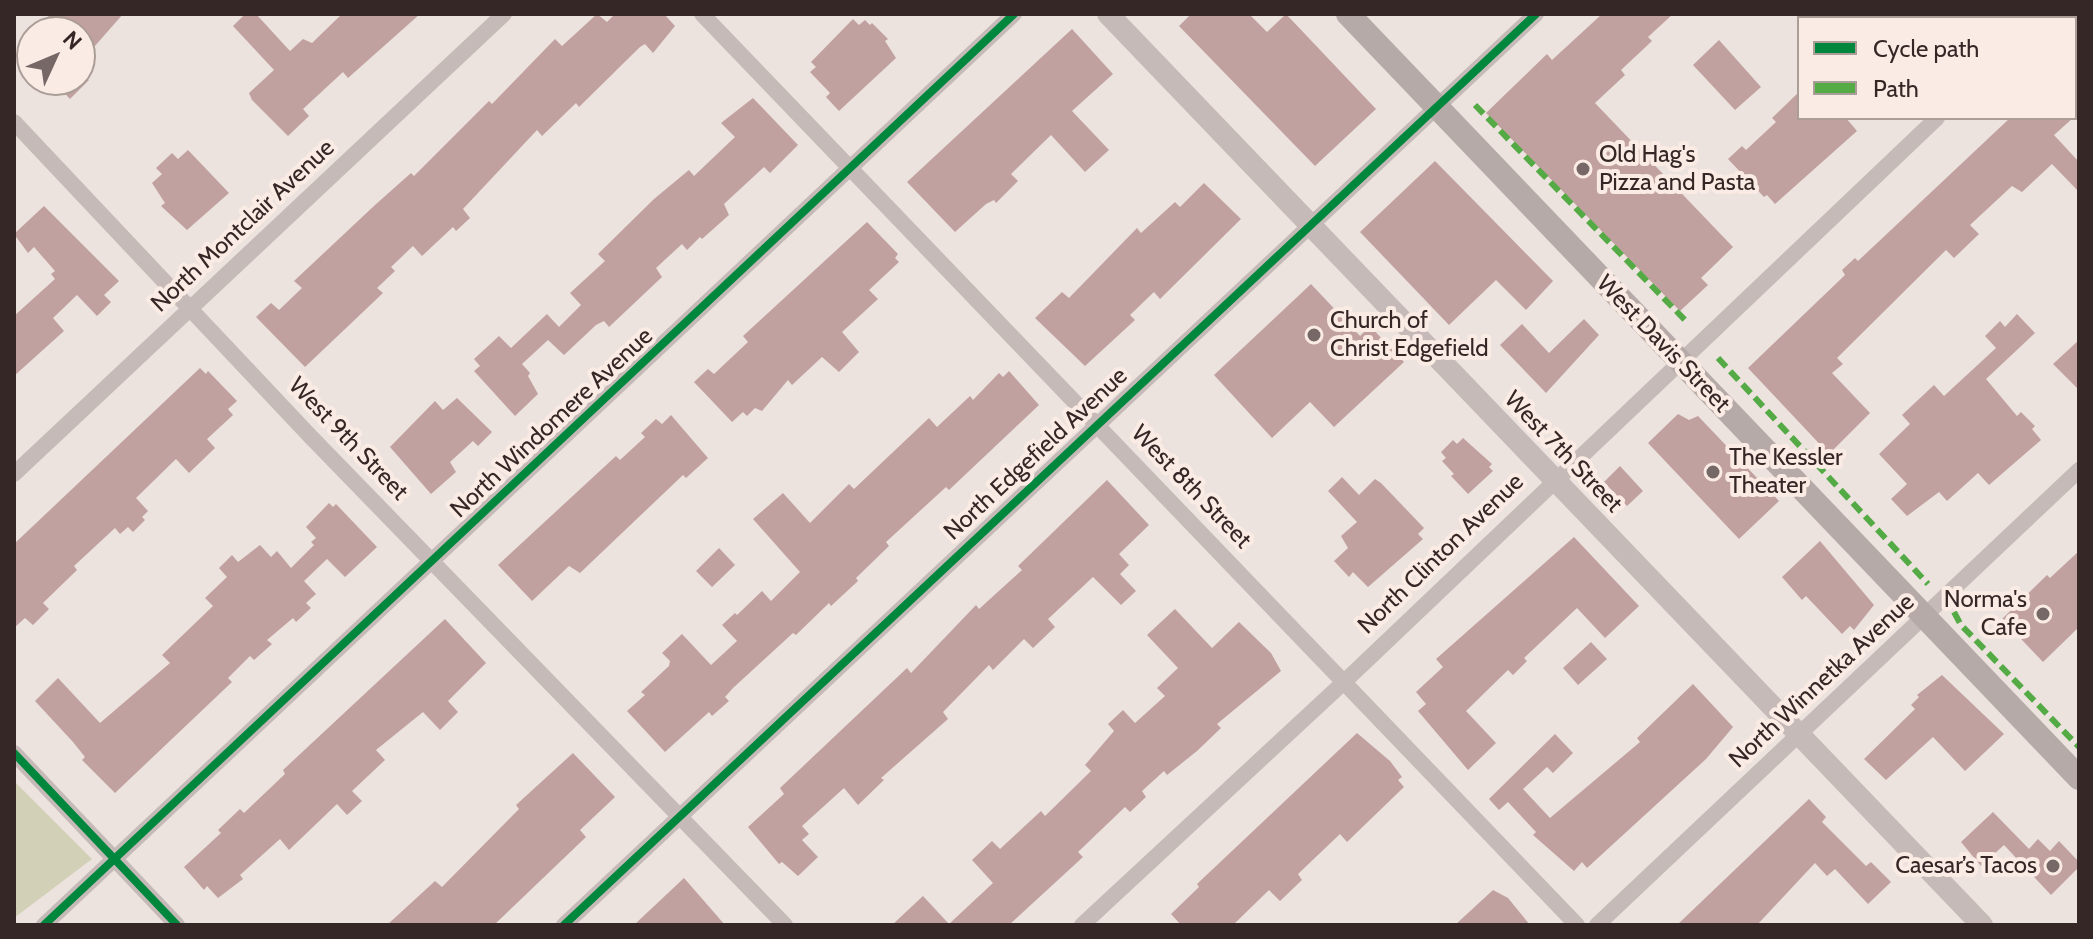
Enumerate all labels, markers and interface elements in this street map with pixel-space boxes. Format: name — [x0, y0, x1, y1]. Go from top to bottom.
north arrow — [16, 16, 96, 96]
legend — [1797, 16, 2077, 120]
text: N — [57, 25, 87, 55]
text: Cycle path — [1873, 34, 1979, 63]
text: Path — [1873, 74, 1919, 103]
street label: North Montclair Avenue — [146, 134, 340, 318]
place label: Old Hag's Pizza and Pasta — [1599, 141, 1755, 197]
marker: Old Hag's Pizza and Pasta — [1574, 160, 1592, 178]
street label: West Davis Street — [1590, 269, 1736, 419]
place label: Church of Christ Edgefield — [1330, 307, 1489, 363]
street label: North Windomere Avenue — [445, 322, 659, 524]
marker: Church of Christ Edgefield — [1305, 326, 1323, 344]
street label: North Edgefield Avenue — [938, 362, 1134, 546]
street label: West 9th Street — [282, 372, 414, 506]
street label: West 7th Street — [1498, 385, 1628, 519]
street label: West 8th Street — [1125, 419, 1257, 555]
place label: The Kessler Theater — [1729, 444, 1843, 500]
marker: The Kessler Theater — [1704, 463, 1722, 481]
street label: North Clinton Avenue — [1352, 468, 1530, 640]
place label: Norma's Cafe — [1944, 586, 2027, 642]
street label: North Winnetka Avenue — [1724, 588, 1920, 774]
marker: Norma's Cafe — [2034, 605, 2052, 623]
place label: Caesar’s Tacos — [1895, 852, 2037, 880]
marker: Caesar’s Tacos — [2044, 857, 2062, 875]

